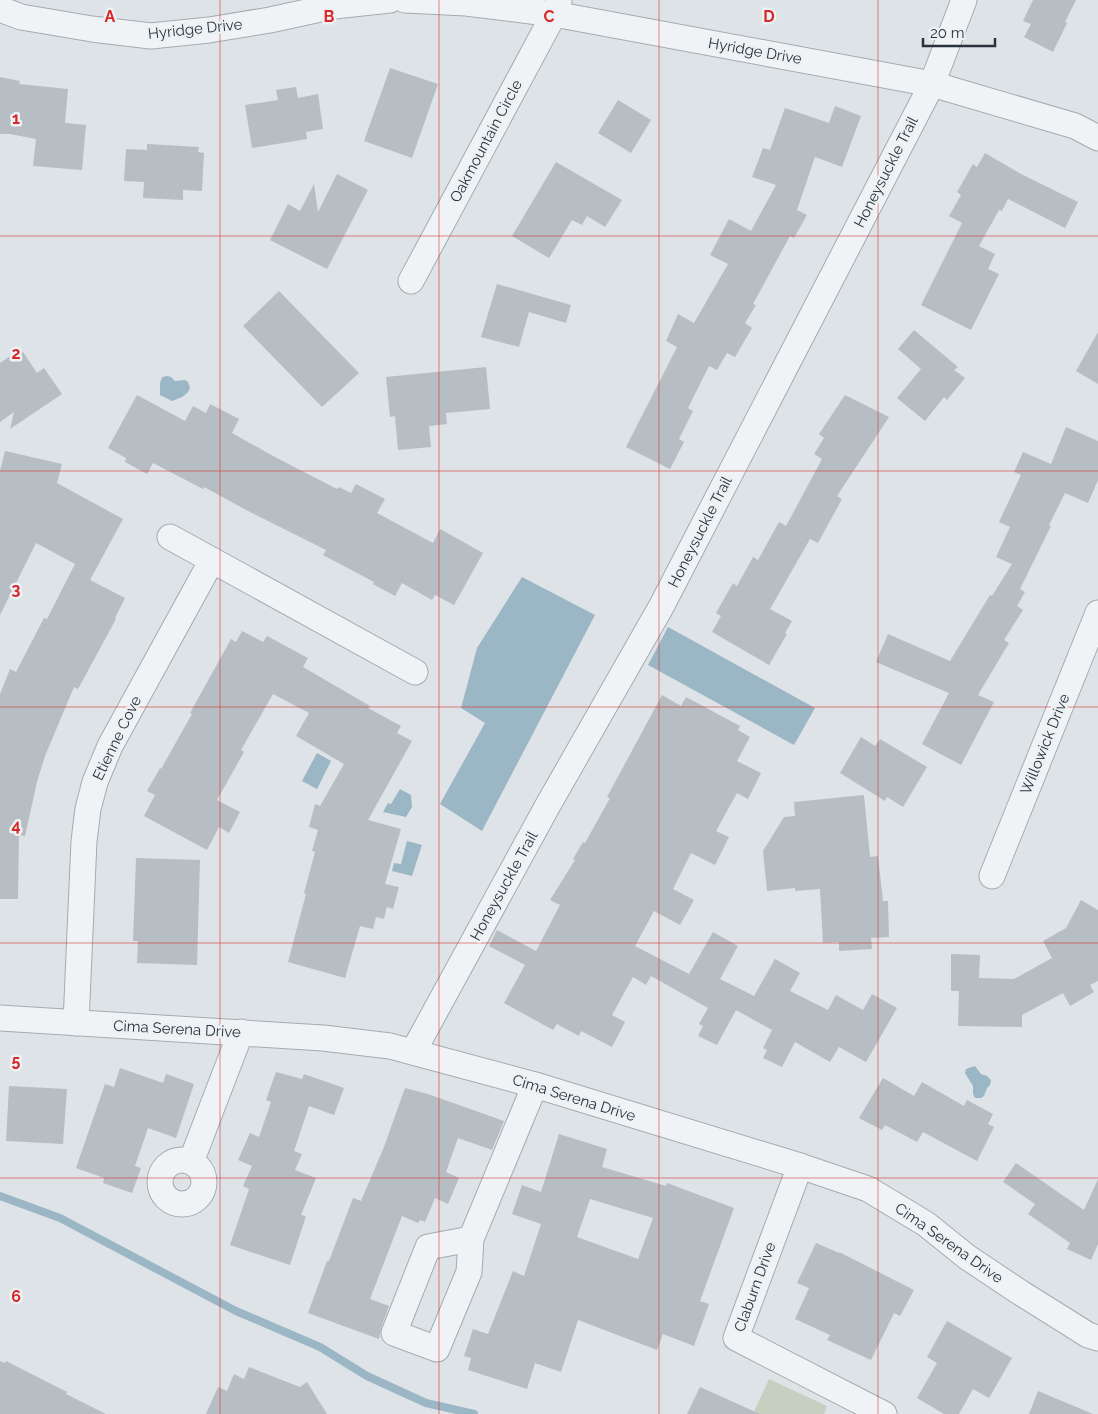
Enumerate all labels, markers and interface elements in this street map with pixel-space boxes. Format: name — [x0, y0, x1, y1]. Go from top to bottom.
text: A — [105, 7, 116, 26]
text: B — [324, 7, 335, 26]
text: C — [544, 7, 555, 26]
text: D — [763, 7, 775, 26]
street label: Hyridge Drive — [147, 15, 243, 43]
scale bar — [923, 15, 996, 47]
text: 20 m — [930, 24, 965, 42]
street label: Hyridge Drive — [707, 34, 803, 68]
street label: Oakmountain Circle — [446, 76, 526, 205]
text: 1 — [12, 109, 20, 128]
street label: Honeysuckle Trail — [850, 113, 922, 231]
text: 2 — [11, 344, 21, 363]
street label: Honeysuckle Trail — [664, 473, 736, 591]
text: 3 — [12, 580, 21, 599]
street label: Willowick Drive — [1017, 691, 1073, 797]
street label: Etienne Cove — [89, 693, 145, 783]
text: 4 — [11, 816, 21, 835]
street label: Honeysuckle Trail — [466, 827, 542, 944]
street label: Cima Serena Drive — [113, 1017, 241, 1041]
text: 5 — [12, 1051, 21, 1070]
street label: Cima Serena Drive — [510, 1071, 638, 1125]
street label: Cima Serena Drive — [892, 1199, 1007, 1287]
street label: Claburn Drive — [730, 1239, 780, 1334]
text: 6 — [11, 1287, 21, 1306]

